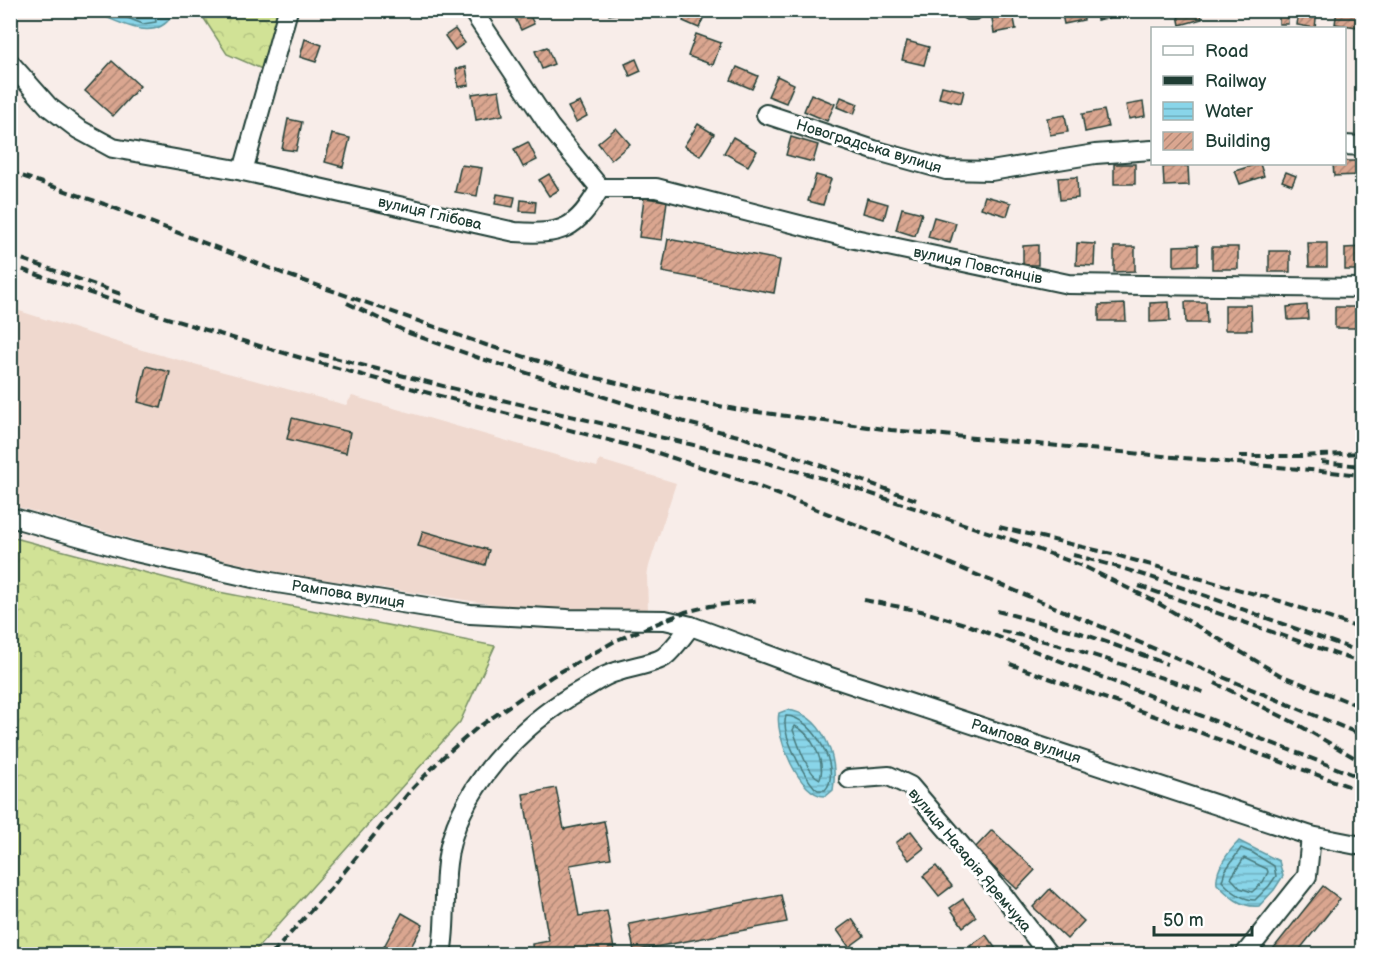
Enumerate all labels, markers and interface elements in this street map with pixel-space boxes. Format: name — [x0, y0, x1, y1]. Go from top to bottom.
legend — [1151, 27, 1346, 165]
text: Road — [1205, 41, 1249, 62]
text: Railway — [1205, 71, 1267, 92]
text: Water — [1205, 101, 1253, 122]
street label: Новоградська вулиця — [794, 115, 944, 178]
text: Building — [1205, 131, 1271, 152]
street label: вулиця Глібова — [376, 192, 484, 235]
street label: вулиця Повстанців — [912, 243, 1044, 288]
street label: Рампова вулиця — [290, 576, 406, 613]
street label: Рампова вулиця — [969, 715, 1083, 768]
street label: вулиця Назарія Яремчука — [904, 785, 1035, 936]
scale bar — [1154, 899, 1252, 937]
text: 50 m — [1163, 910, 1204, 931]

